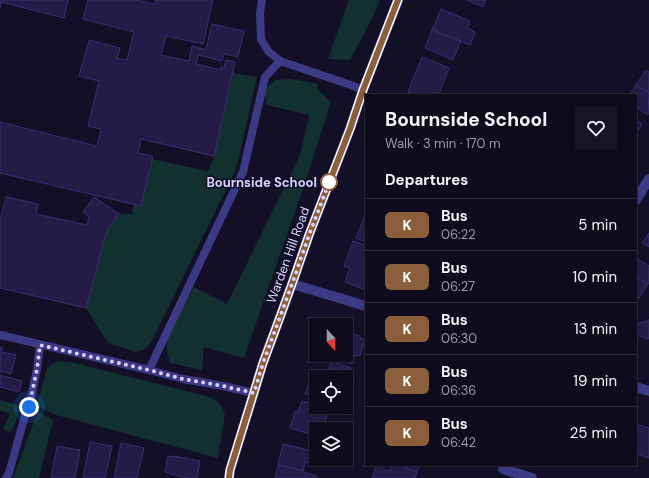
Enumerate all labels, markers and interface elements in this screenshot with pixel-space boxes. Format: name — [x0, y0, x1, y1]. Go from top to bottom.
text: Bournside School — [385, 107, 547, 132]
button: heart — [575, 107, 617, 149]
text: Walk · 3 min · 170 m — [385, 135, 501, 152]
text: Departures — [385, 170, 468, 190]
marker: Bournside School — [320, 173, 338, 191]
place label: Bournside School — [206, 174, 317, 191]
street label: Warden Hill Road — [263, 204, 313, 306]
text: Bus — [441, 206, 468, 226]
text: 5 min — [578, 215, 617, 235]
text: K — [402, 216, 412, 234]
text: 06:22 — [441, 226, 476, 243]
text: Bus — [441, 258, 468, 278]
text: 10 min — [572, 267, 617, 287]
text: K — [402, 268, 412, 286]
text: 06:27 — [441, 278, 475, 295]
text: Bus — [441, 310, 468, 330]
north arrow — [309, 318, 353, 362]
map controls — [309, 318, 353, 466]
text: 13 min — [574, 319, 617, 339]
text: K — [402, 320, 412, 338]
text: 06:30 — [441, 330, 477, 347]
text: Bus — [441, 362, 468, 382]
button: locate — [309, 370, 353, 414]
text: 19 min — [573, 371, 617, 391]
text: K — [402, 372, 412, 390]
text: 06:36 — [441, 382, 477, 399]
your location — [19, 397, 39, 417]
text: Bus — [441, 414, 468, 434]
button: layers — [309, 422, 353, 466]
text: 25 min — [570, 423, 617, 443]
text: K — [402, 424, 412, 442]
text: 06:42 — [441, 434, 476, 451]

